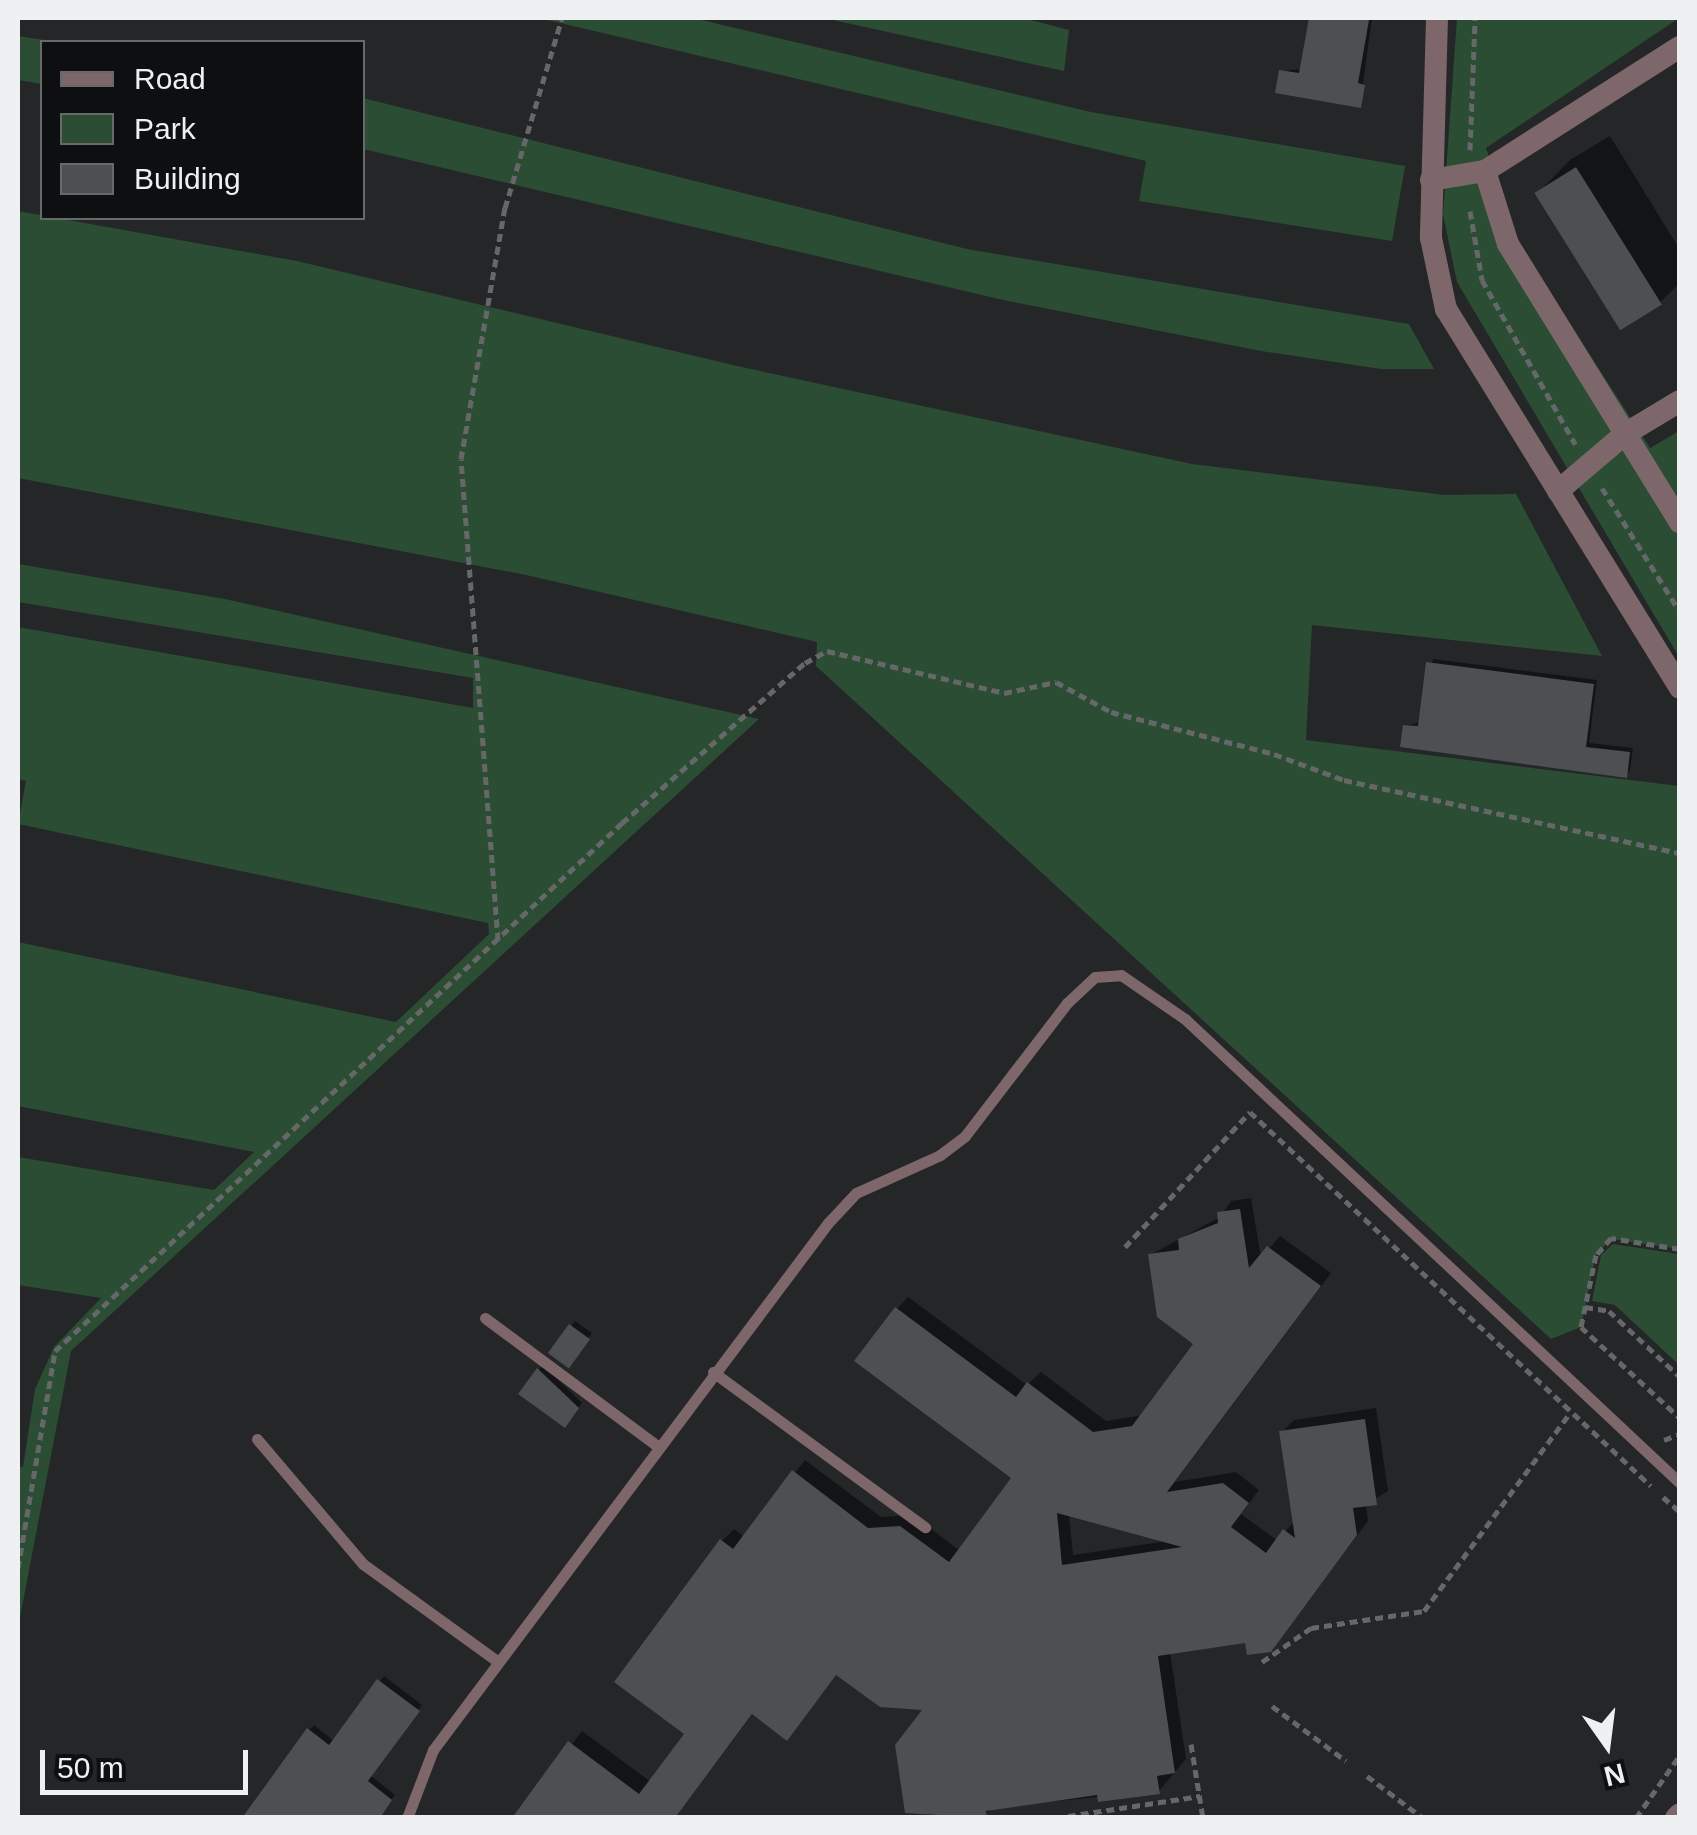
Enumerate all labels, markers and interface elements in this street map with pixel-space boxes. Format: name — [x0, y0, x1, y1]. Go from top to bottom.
legend — [40, 40, 365, 220]
text: Road — [134, 62, 206, 95]
text: Park — [134, 112, 196, 145]
text: Building — [134, 162, 241, 195]
north arrow — [1557, 1695, 1657, 1795]
scale bar — [45, 1730, 252, 1792]
text: 50 m — [57, 1751, 124, 1784]
text: N — [1601, 1757, 1628, 1792]

